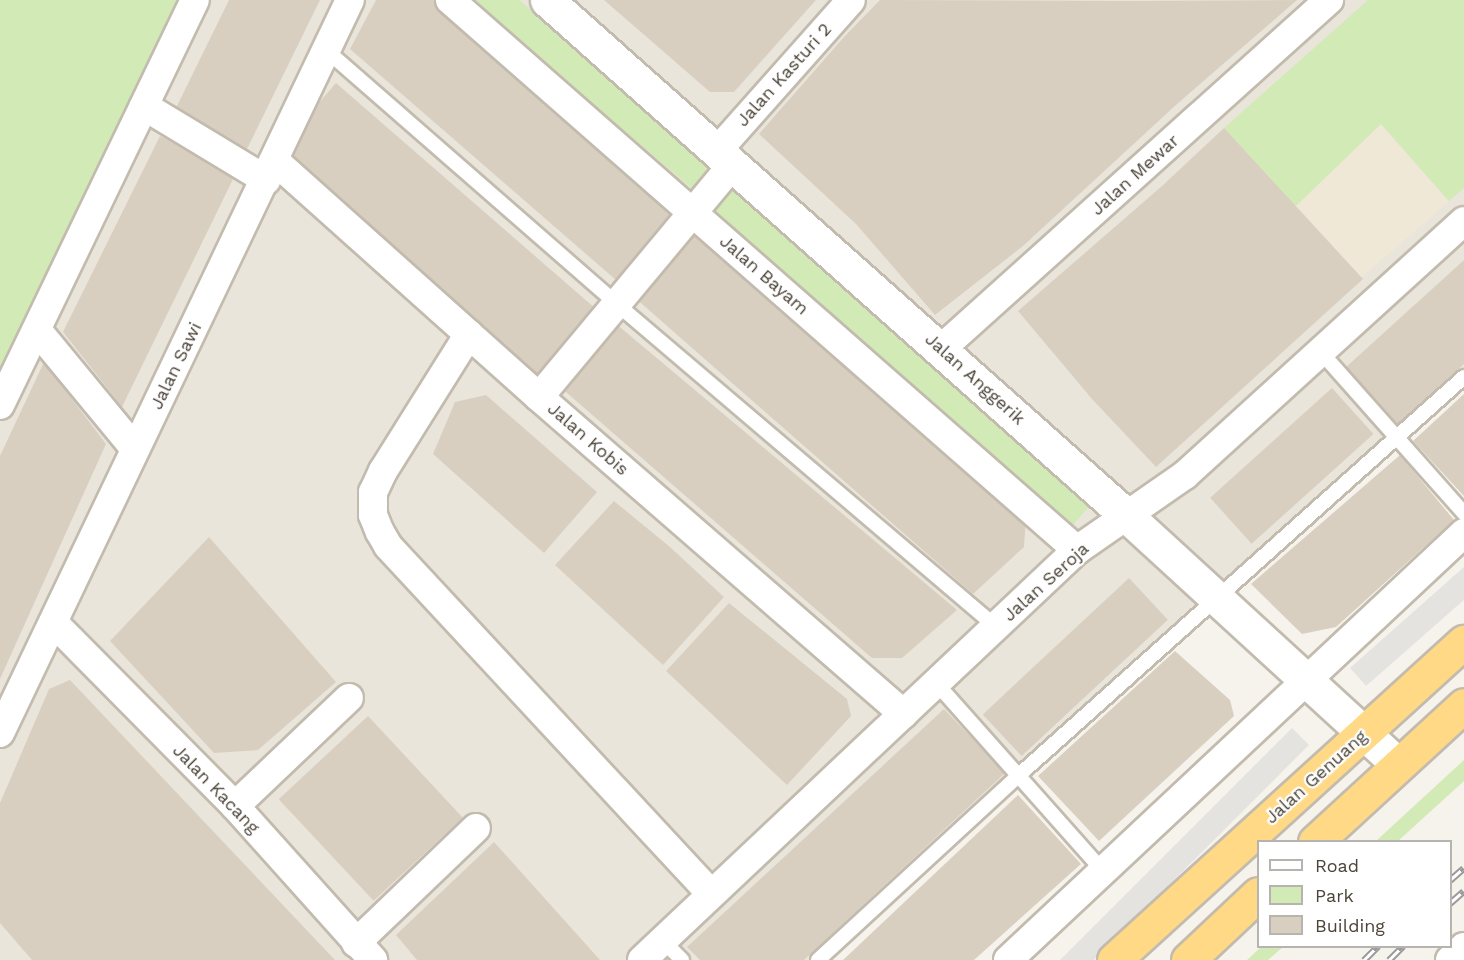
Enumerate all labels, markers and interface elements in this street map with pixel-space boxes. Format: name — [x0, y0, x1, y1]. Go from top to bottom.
street label: Jalan Kasturi 2 — [732, 19, 836, 131]
street label: Jalan Mewar — [1087, 130, 1183, 220]
street label: Jalan Bayam — [715, 230, 813, 320]
street label: Jalan Sawi — [146, 319, 206, 413]
street label: Jalan Anggerik — [920, 328, 1030, 430]
street label: Jalan Kobis — [543, 398, 633, 480]
street label: Jalan Seroja — [999, 538, 1093, 626]
street label: Jalan Genuang — [1261, 726, 1371, 828]
street label: Jalan Kacang — [168, 740, 264, 838]
legend — [1257, 840, 1452, 948]
text: Road — [1315, 855, 1359, 876]
text: Park — [1315, 885, 1354, 906]
text: Building — [1315, 915, 1385, 936]

